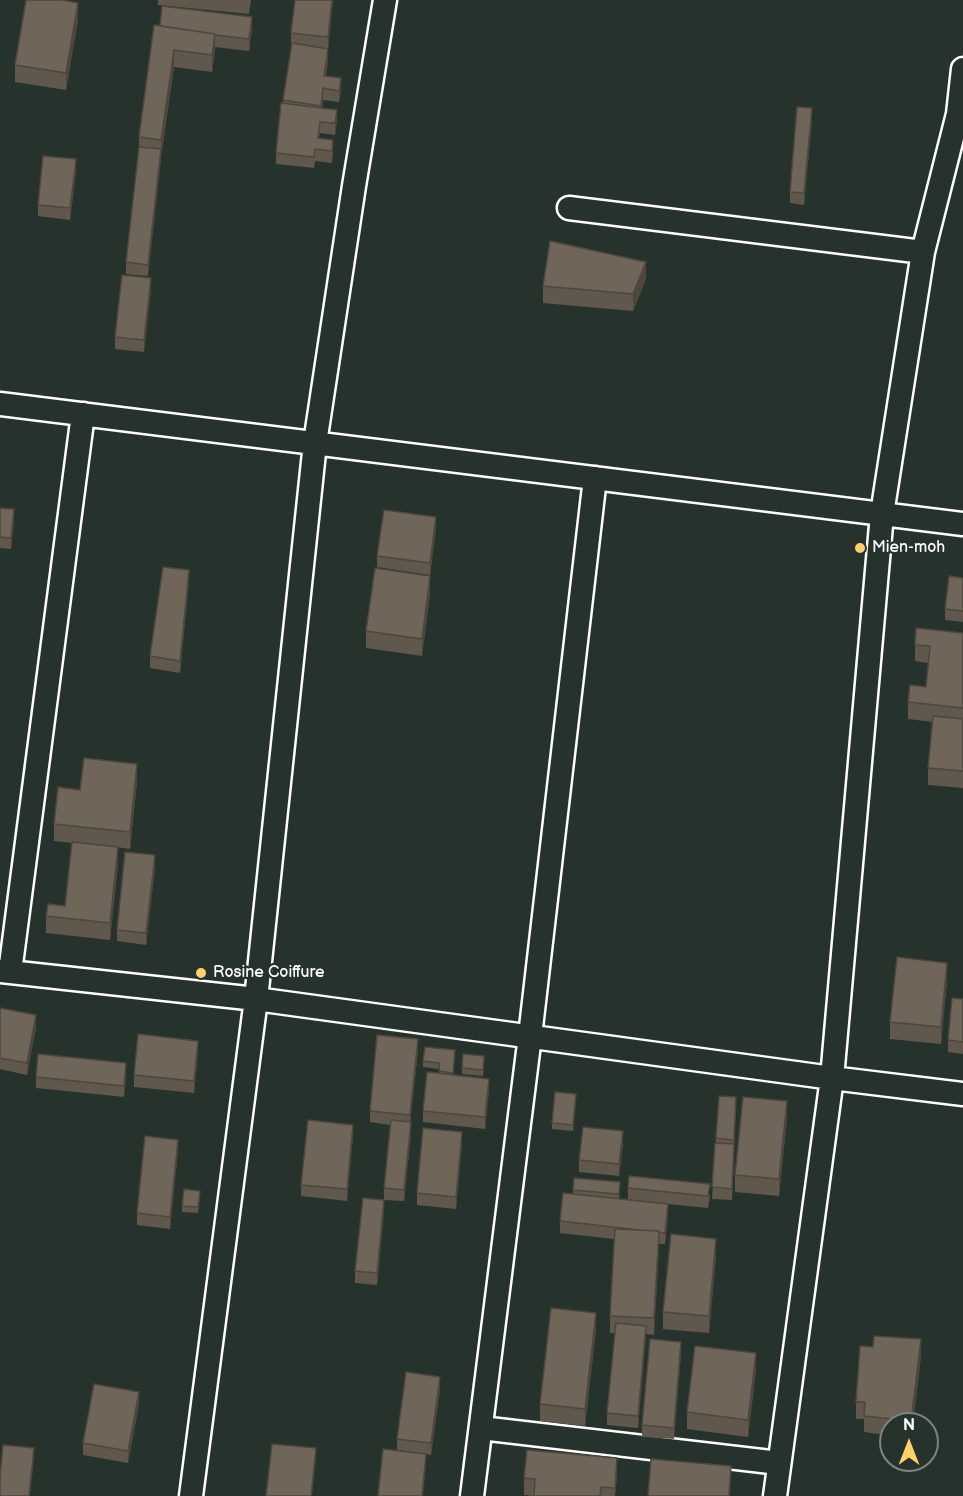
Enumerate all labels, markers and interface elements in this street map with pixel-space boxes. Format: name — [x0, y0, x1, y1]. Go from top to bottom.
place label: Mien-moh — [872, 538, 945, 558]
marker: Mien-moh — [853, 541, 867, 555]
place label: Rosine Coiffure — [213, 963, 324, 983]
marker: Rosine Coiffure — [194, 966, 208, 980]
north arrow — [879, 1412, 939, 1472]
text: N — [903, 1416, 915, 1435]

